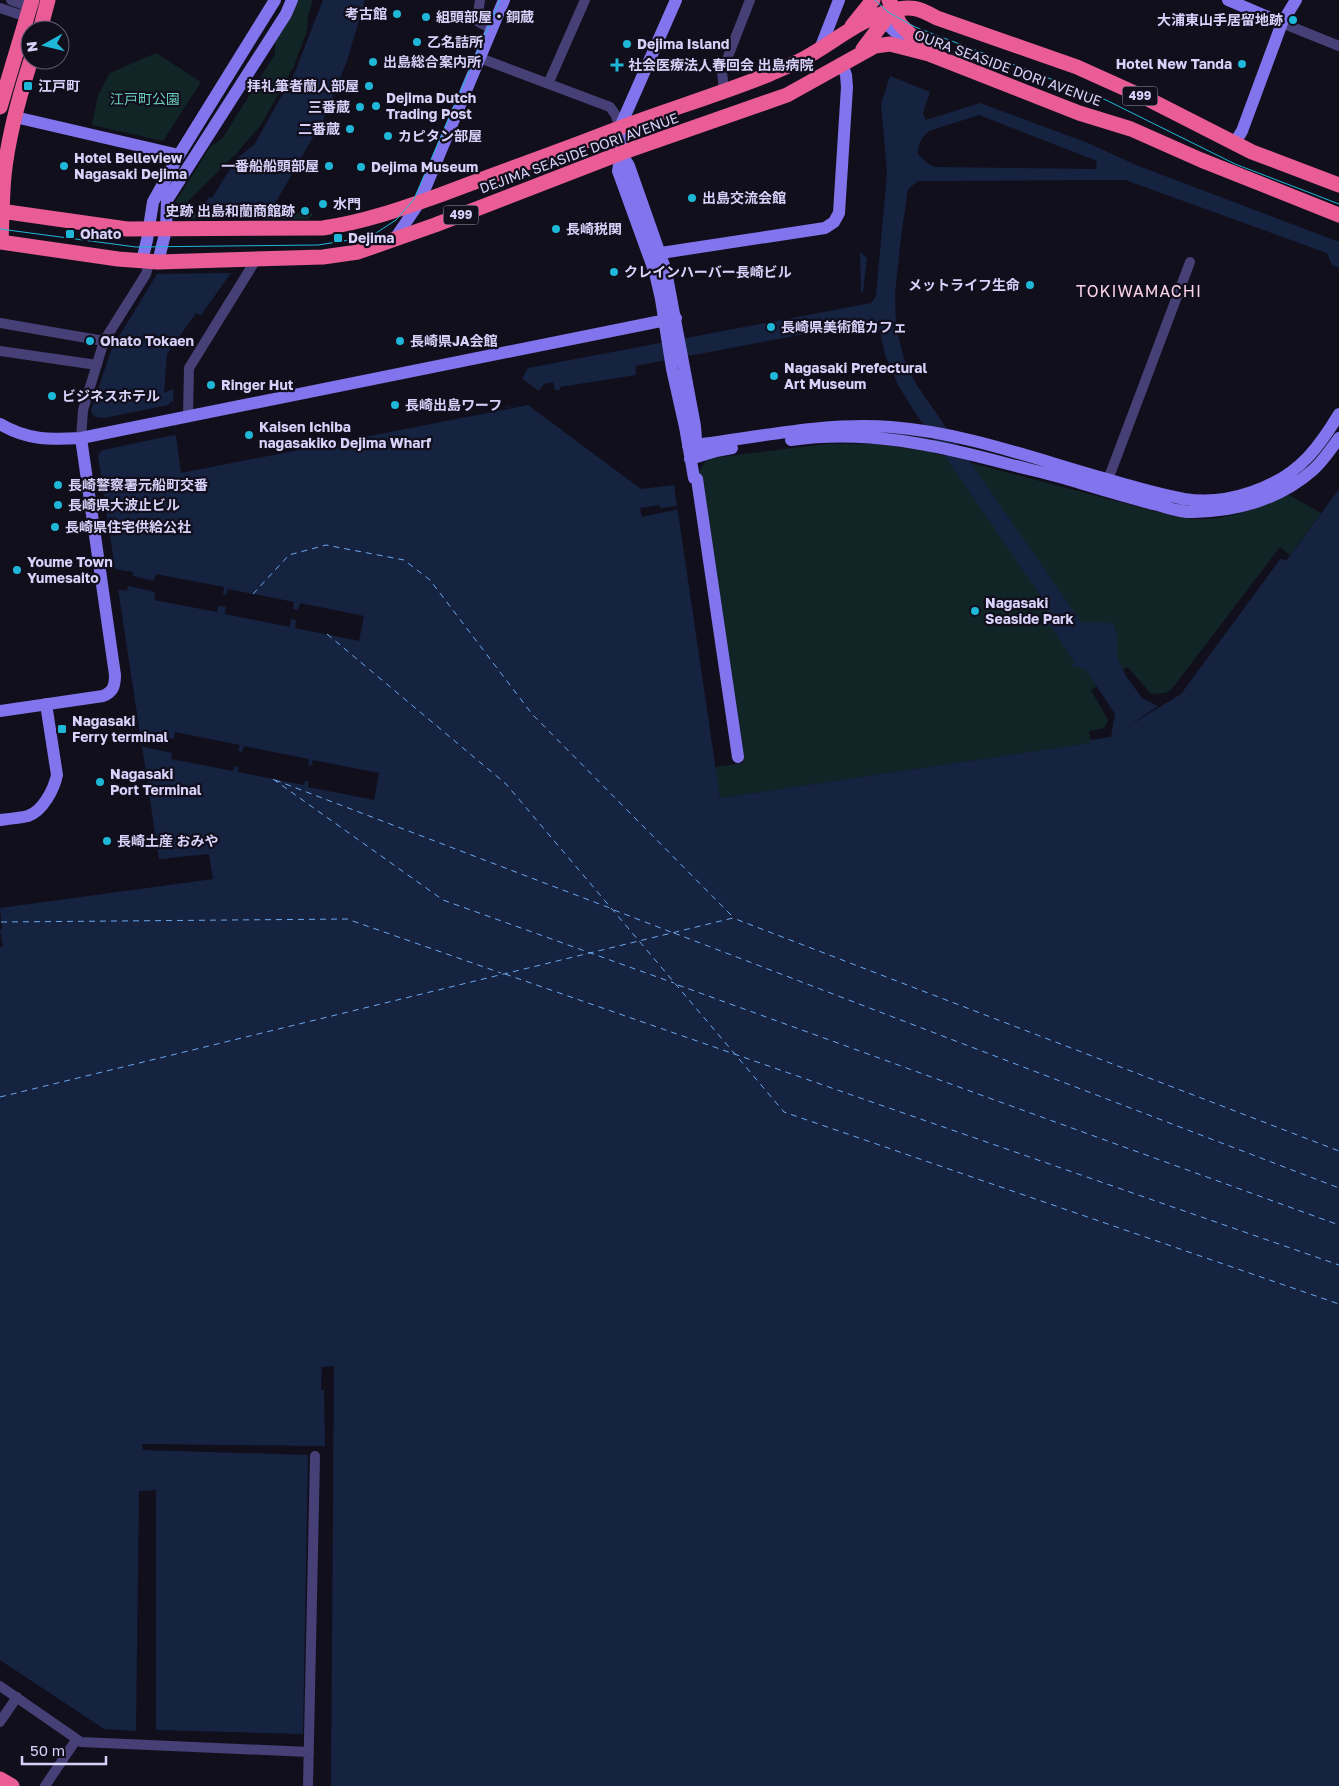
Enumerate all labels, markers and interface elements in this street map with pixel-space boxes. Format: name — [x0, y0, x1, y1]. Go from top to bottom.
place label: 考古館 — [345, 5, 387, 22]
marker: 考古館 — [391, 8, 403, 20]
place label: 組頭部屋・銅蔵 — [436, 8, 534, 25]
marker: 組頭部屋・銅蔵 — [420, 11, 432, 23]
place label: 大浦東山手居留地跡 — [1157, 11, 1283, 28]
marker: 大浦東山手居留地跡 — [1287, 14, 1299, 26]
north arrow — [20, 20, 70, 70]
street label: OURA SEASIDE DORI AVENUE — [912, 26, 1104, 109]
place label: 乙名詰所 — [427, 33, 483, 50]
place label: Dejima Island — [637, 35, 729, 52]
marker: 乙名詰所 — [411, 36, 423, 48]
marker: Dejima Island — [621, 38, 633, 50]
text: N — [22, 40, 41, 53]
place label: 出島総合案内所 — [383, 53, 481, 70]
place label: Hotel New Tanda — [1116, 55, 1232, 72]
marker: 出島総合案内所 — [367, 56, 379, 68]
place label: 社会医療法人春回会 出島病院 — [628, 56, 814, 73]
marker: 社会医療法人春回会 出島病院 — [610, 58, 624, 72]
marker: Hotel New Tanda — [1236, 58, 1248, 70]
place label: 江戸町 — [38, 77, 80, 94]
place label: 拝礼筆者蘭人部屋 — [247, 77, 359, 94]
marker: 江戸町 — [22, 80, 34, 92]
marker: 拝礼筆者蘭人部屋 — [363, 80, 375, 92]
road number: 499 — [1122, 86, 1158, 105]
place label: Dejima Dutch Trading Post — [386, 89, 476, 122]
park label: 江戸町公園 — [110, 90, 180, 107]
place label: 三番蔵 — [308, 98, 350, 115]
marker: Dejima Dutch Trading Post — [370, 100, 382, 112]
marker: 三番蔵 — [354, 101, 366, 113]
street label: DEJIMA SEASIDE DORI AVENUE — [477, 109, 681, 196]
place label: 二番蔵 — [298, 120, 340, 137]
marker: 二番蔵 — [344, 123, 356, 135]
place label: カピタン部屋 — [398, 127, 482, 144]
marker: カピタン部屋 — [382, 130, 394, 142]
place label: Hotel Belleview Nagasaki Dejima — [74, 149, 187, 182]
place label: 一番船船頭部屋 — [221, 157, 319, 174]
place label: Dejima Museum — [371, 158, 478, 175]
marker: Hotel Belleview Nagasaki Dejima — [58, 160, 70, 172]
marker: 一番船船頭部屋 — [323, 160, 335, 172]
marker: Dejima Museum — [355, 161, 367, 173]
place label: 出島交流会館 — [702, 189, 786, 206]
marker: 出島交流会館 — [686, 192, 698, 204]
place label: 水門 — [333, 195, 361, 212]
marker: 水門 — [317, 198, 329, 210]
place label: 史跡 出島和蘭商館跡 — [166, 202, 295, 219]
marker: 史跡 出島和蘭商館跡 — [299, 205, 311, 217]
road number: 499 — [444, 206, 478, 224]
place label: 長崎税関 — [566, 220, 622, 237]
marker: 長崎税関 — [550, 223, 562, 235]
place label: Ohato — [80, 225, 121, 242]
marker: Ohato — [64, 228, 76, 240]
place label: Dejima — [348, 229, 394, 246]
marker: Dejima — [332, 232, 344, 244]
place label: クレインハーバー長崎ビル — [624, 263, 792, 280]
marker: クレインハーバー長崎ビル — [608, 266, 620, 278]
place label: メットライフ生命 — [908, 276, 1020, 293]
marker: メットライフ生命 — [1024, 279, 1036, 291]
district label: TOKIWAMACHI — [1076, 281, 1202, 301]
place label: 長崎県美術館カフェ — [781, 318, 907, 335]
marker: 長崎県美術館カフェ — [765, 321, 777, 333]
place label: Ohato Tokaen — [100, 332, 194, 349]
place label: 長崎県JA会館 — [410, 332, 498, 349]
marker: Ohato Tokaen — [84, 335, 96, 347]
marker: 長崎県JA会館 — [394, 335, 406, 347]
place label: Nagasaki Prefectural Art Museum — [784, 359, 927, 392]
marker: Nagasaki Prefectural Art Museum — [768, 370, 780, 382]
place label: Ringer Hut — [221, 376, 294, 393]
marker: Ringer Hut — [205, 379, 217, 391]
place label: ビジネスホテル — [62, 387, 160, 404]
marker: ビジネスホテル — [46, 390, 58, 402]
place label: 長崎出島ワーフ — [405, 396, 502, 413]
marker: 長崎出島ワーフ — [389, 399, 401, 411]
place label: Kaisen Ichiba nagasakiko Dejima Wharf — [259, 418, 432, 451]
marker: Kaisen Ichiba nagasakiko Dejima Wharf — [243, 429, 255, 441]
place label: 長崎警察署元船町交番 — [68, 476, 208, 493]
marker: 長崎警察署元船町交番 — [52, 479, 64, 491]
place label: 長崎県大波止ビル — [68, 496, 180, 513]
marker: 長崎県大波止ビル — [52, 499, 64, 511]
place label: 長崎県住宅供給公社 — [65, 518, 191, 535]
marker: 長崎県住宅供給公社 — [49, 521, 61, 533]
place label: Youme Town Yumesaito — [27, 553, 113, 586]
marker: Youme Town Yumesaito — [11, 564, 23, 576]
place label: Nagasaki Seaside Park — [985, 594, 1074, 627]
marker: Nagasaki Seaside Park — [969, 605, 981, 617]
place label: Nagasaki Ferry terminal — [72, 712, 169, 745]
marker: Nagasaki Ferry terminal — [56, 723, 68, 735]
place label: Nagasaki Port Terminal — [110, 765, 202, 798]
marker: Nagasaki Port Terminal — [94, 776, 106, 788]
place label: 長崎土産 おみや — [117, 832, 219, 849]
marker: 長崎土産 おみや — [101, 835, 113, 847]
scale bar — [22, 1734, 106, 1766]
text: 50 m — [30, 1741, 65, 1759]

